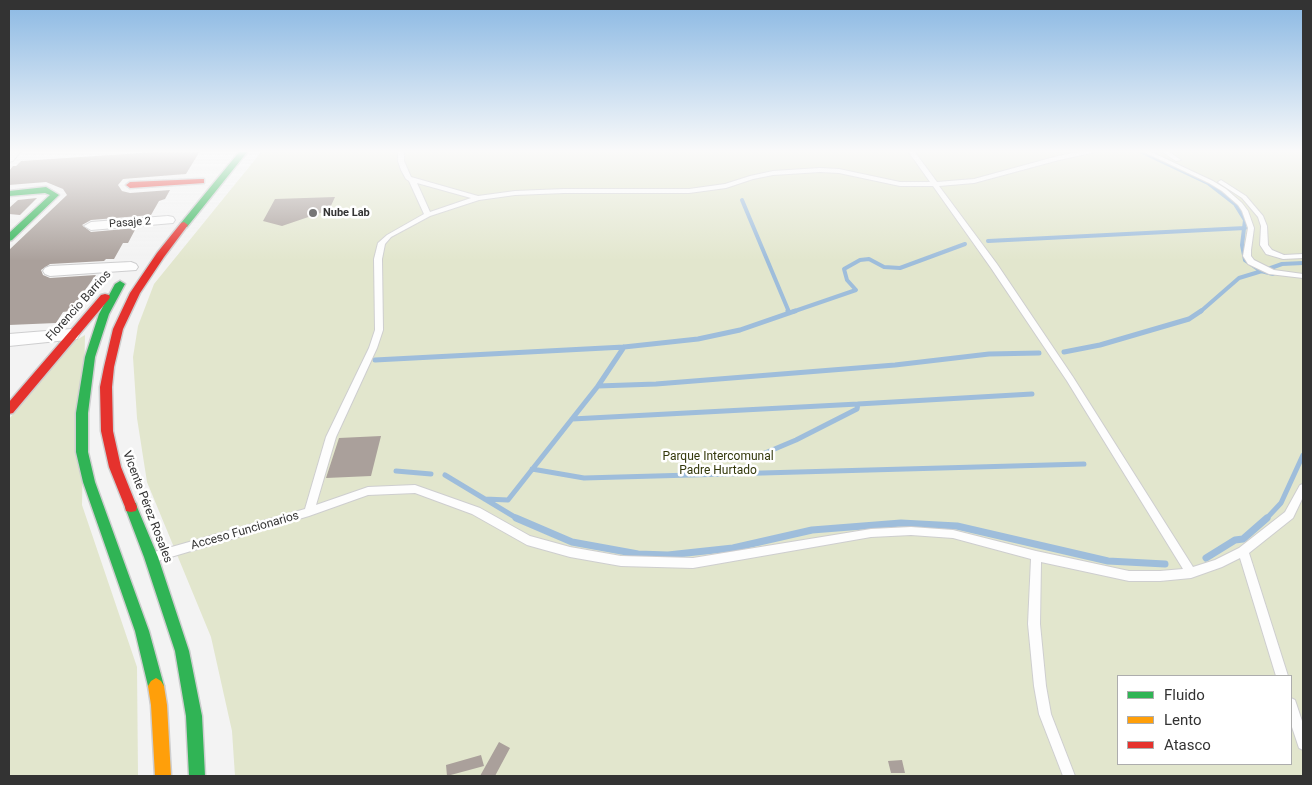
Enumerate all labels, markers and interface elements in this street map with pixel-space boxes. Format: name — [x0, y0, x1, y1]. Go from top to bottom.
place label: Nube Lab — [323, 206, 370, 220]
marker: Nube Lab — [307, 207, 319, 219]
street label: Pasaje 2 — [109, 215, 151, 231]
street label: Florencio Barrios — [43, 268, 115, 344]
street label: Vicente Pérez Rosales — [119, 449, 175, 565]
park label: Parque Intercomunal Padre Hurtado — [662, 450, 774, 478]
street label: Acceso Funcionarios — [189, 509, 301, 553]
legend — [1117, 675, 1292, 765]
text: Fluido — [1164, 686, 1205, 704]
text: Lento — [1164, 711, 1202, 729]
text: Atasco — [1164, 736, 1211, 754]

